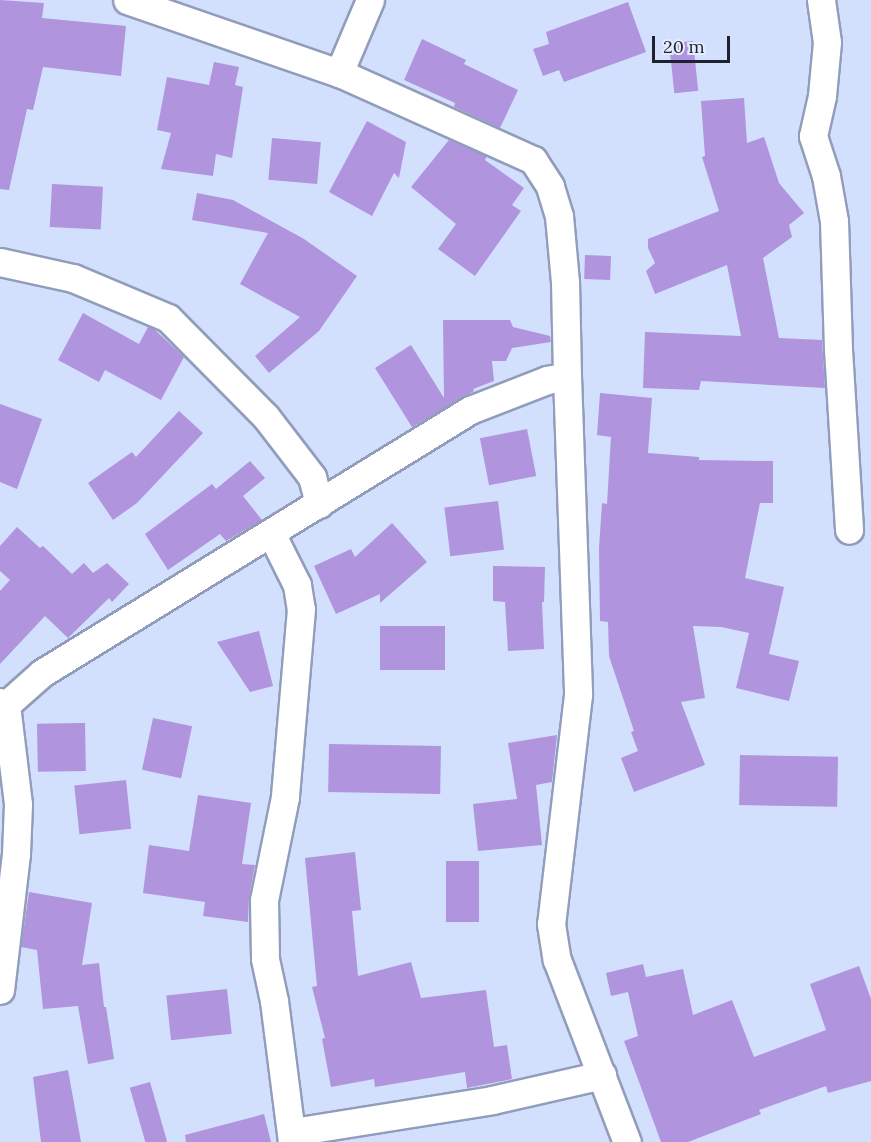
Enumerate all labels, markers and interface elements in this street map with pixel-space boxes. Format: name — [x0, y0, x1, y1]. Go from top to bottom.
scale bar — [655, 24, 733, 62]
text: 20 m — [663, 35, 705, 58]

